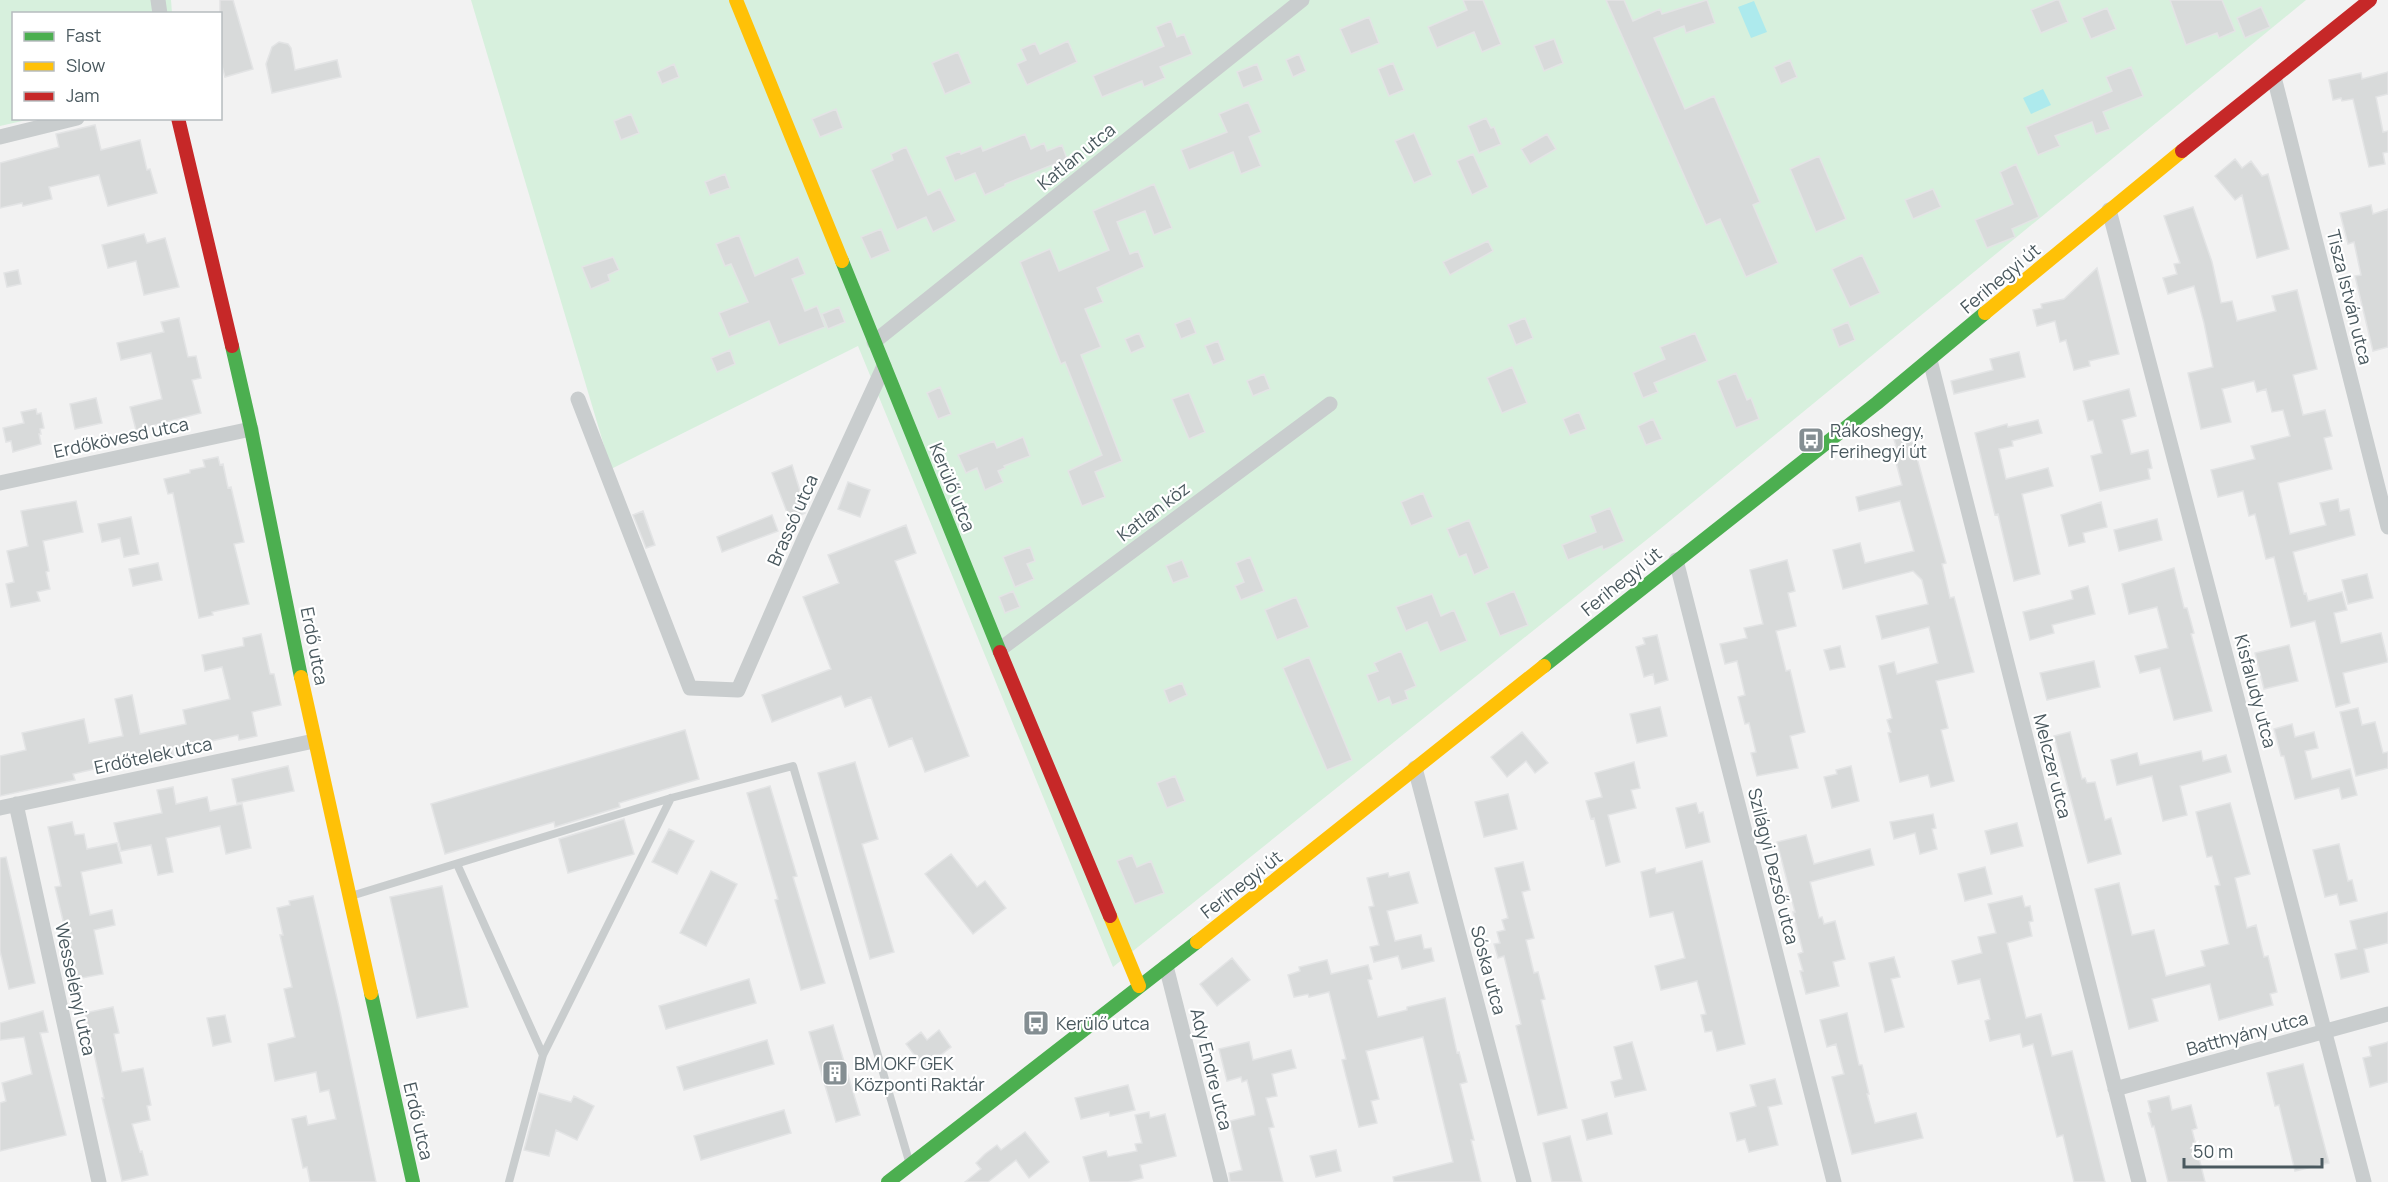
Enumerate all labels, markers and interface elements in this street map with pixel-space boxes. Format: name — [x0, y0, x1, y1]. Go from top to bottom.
legend — [12, 12, 222, 120]
text: Fast — [66, 23, 101, 47]
text: Slow — [66, 53, 106, 77]
text: Jam — [66, 83, 100, 107]
street label: Katlan utca — [1032, 117, 1120, 195]
street label: Tisza István utca — [2322, 227, 2378, 367]
street label: Ferihegyi út — [1955, 238, 2045, 318]
street label: Erdőkövesd utca — [51, 411, 191, 463]
place label: Rákoshegy, Ferihegyi út — [1830, 418, 1927, 463]
bus stop icon: Rákoshegy, Ferihegyi út — [1796, 425, 1826, 455]
street label: Kerülő utca — [924, 439, 982, 535]
street label: Brassó utca — [761, 470, 823, 570]
street label: Katlan köz — [1112, 476, 1194, 546]
street label: Ferihegyi út — [1576, 541, 1666, 621]
street label: Erdő utca — [296, 605, 334, 687]
street label: Kisfaludy utca — [2229, 632, 2283, 750]
street label: Melczer utca — [2028, 711, 2078, 821]
street label: Erdőtelek utca — [92, 731, 214, 779]
street label: Szilágyi Dezső utca — [1743, 785, 1805, 947]
street label: Ferihegyi út — [1195, 845, 1287, 923]
street label: Wesselényi utca — [50, 920, 102, 1058]
street label: Sóska utca — [1466, 923, 1512, 1017]
street label: Batthyány utca — [2183, 1005, 2311, 1061]
street label: Ady Endre utca — [1185, 1006, 1239, 1132]
bus stop icon: Kerülő utca — [1021, 1008, 1051, 1038]
place label: Kerülő utca — [1056, 1011, 1150, 1035]
place label: BM OKF GEK Központi Raktár — [854, 1051, 985, 1096]
building icon: BM OKF GEK Központi Raktár — [820, 1058, 850, 1088]
street label: Erdő utca — [398, 1080, 440, 1162]
scale bar — [2184, 1131, 2322, 1169]
text: 50 m — [2193, 1139, 2233, 1163]

